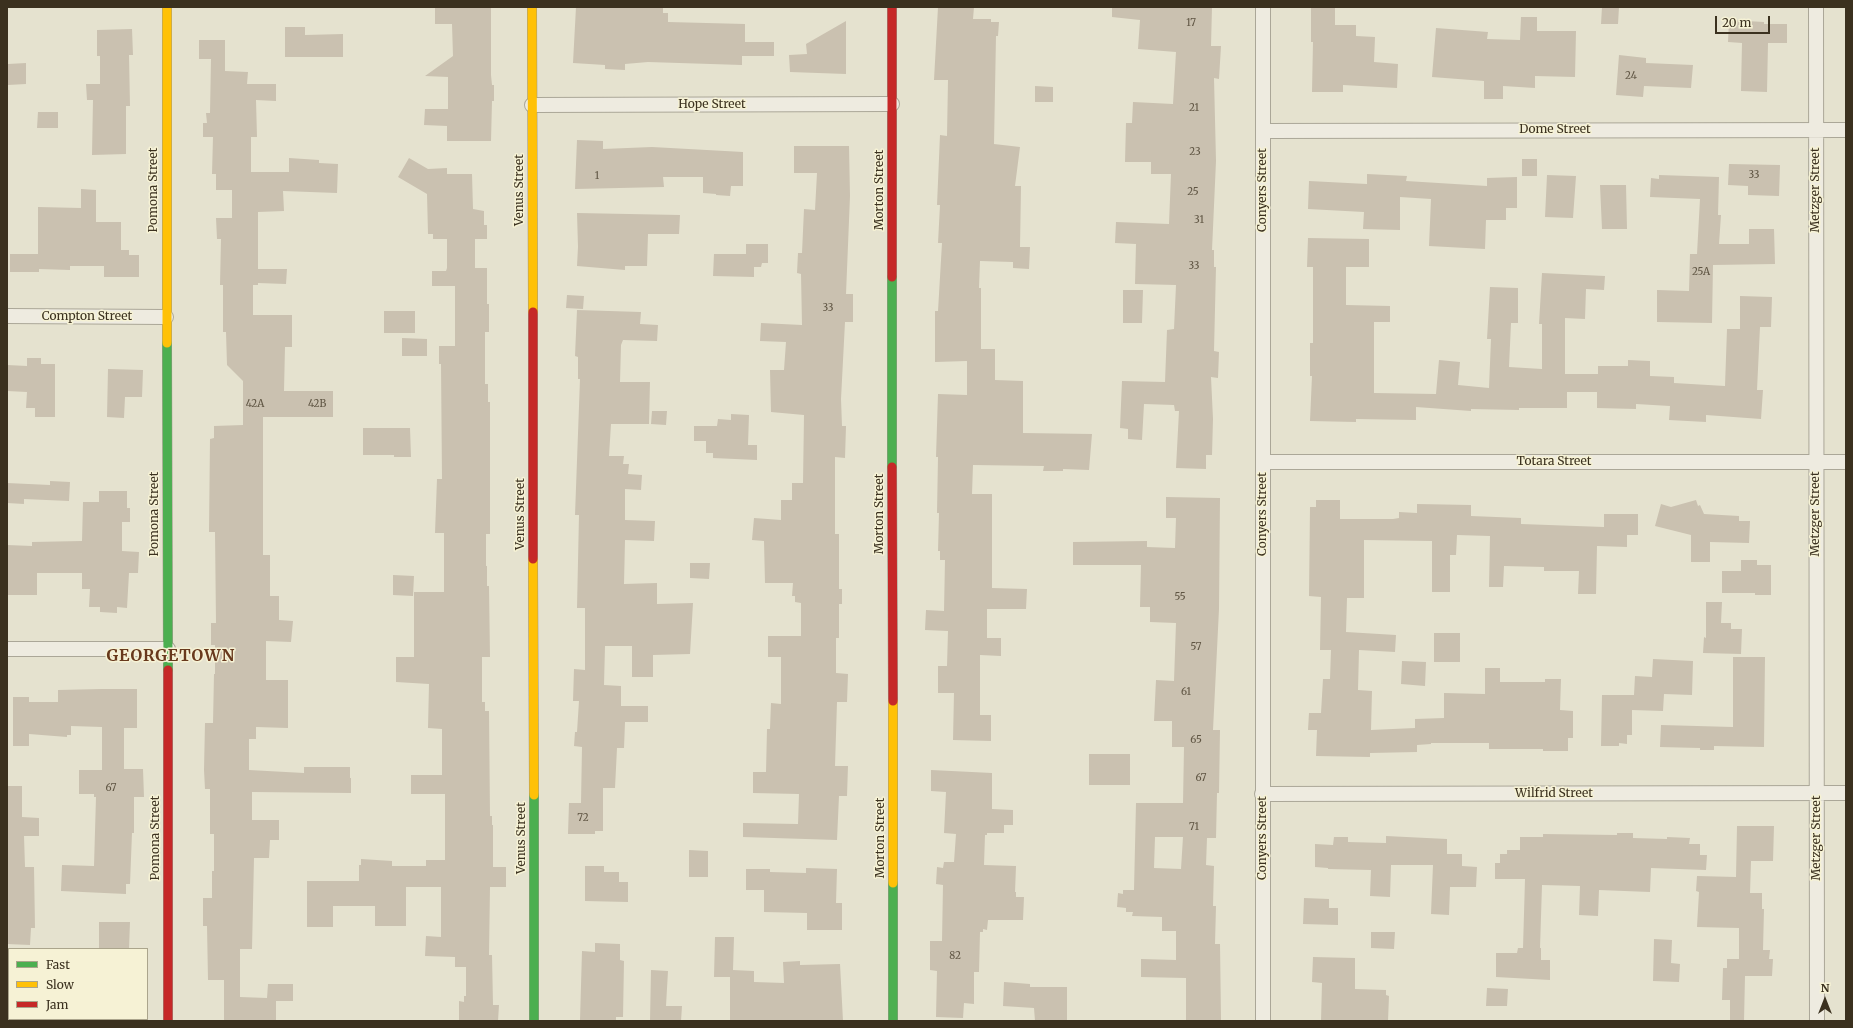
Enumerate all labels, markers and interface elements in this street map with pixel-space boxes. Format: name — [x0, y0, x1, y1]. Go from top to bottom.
scale bar — [1717, 8, 1772, 34]
text: 20 m — [1722, 15, 1751, 30]
house number: 17 — [1186, 17, 1196, 29]
house number: 24 — [1625, 70, 1637, 82]
street label: Hope Street — [678, 98, 746, 112]
house number: 21 — [1189, 102, 1199, 114]
street label: Dome Street — [1519, 123, 1591, 137]
house number: 23 — [1189, 146, 1201, 158]
street label: Metzger Street — [1809, 147, 1823, 233]
street label: Pomona Street — [147, 148, 161, 232]
street label: Conyers Street — [1256, 148, 1270, 232]
street label: Morton Street — [873, 150, 887, 230]
street label: Venus Street — [513, 154, 527, 226]
house number: 33 — [1749, 169, 1759, 181]
house number: 1 — [595, 170, 599, 182]
house number: 25 — [1187, 186, 1199, 198]
house number: 31 — [1194, 214, 1204, 226]
house number: 33 — [1189, 260, 1199, 272]
house number: 25A — [1692, 266, 1710, 278]
house number: 33 — [823, 302, 833, 314]
street label: Compton Street — [42, 310, 132, 324]
house number: 42A — [246, 398, 264, 410]
house number: 42B — [308, 398, 326, 410]
street label: Totara Street — [1516, 455, 1592, 469]
street label: Metzger Street — [1809, 471, 1823, 557]
street label: Pomona Street — [148, 472, 162, 556]
street label: Conyers Street — [1256, 472, 1270, 556]
street label: Morton Street — [873, 474, 887, 554]
street label: Venus Street — [514, 478, 528, 550]
house number: 55 — [1174, 591, 1186, 603]
house number: 57 — [1190, 641, 1202, 653]
district label: GEORGETOWN — [107, 646, 235, 666]
house number: 61 — [1181, 686, 1191, 698]
house number: 65 — [1190, 734, 1202, 746]
house number: 67 — [1196, 772, 1206, 784]
house number: 67 — [106, 782, 116, 794]
street label: Wilfrid Street — [1515, 787, 1593, 801]
street label: Metzger Street — [1810, 795, 1824, 881]
street label: Pomona Street — [149, 796, 163, 880]
street label: Conyers Street — [1256, 796, 1270, 880]
street label: Morton Street — [874, 798, 888, 878]
street label: Venus Street — [515, 802, 529, 874]
house number: 72 — [577, 812, 589, 824]
house number: 71 — [1189, 821, 1199, 833]
legend — [8, 948, 148, 1020]
house number: 82 — [949, 950, 961, 962]
text: Fast — [46, 957, 70, 972]
text: Slow — [46, 977, 74, 992]
north arrow — [1805, 980, 1845, 1020]
text: N — [1821, 981, 1829, 995]
text: Jam — [46, 997, 68, 1012]

